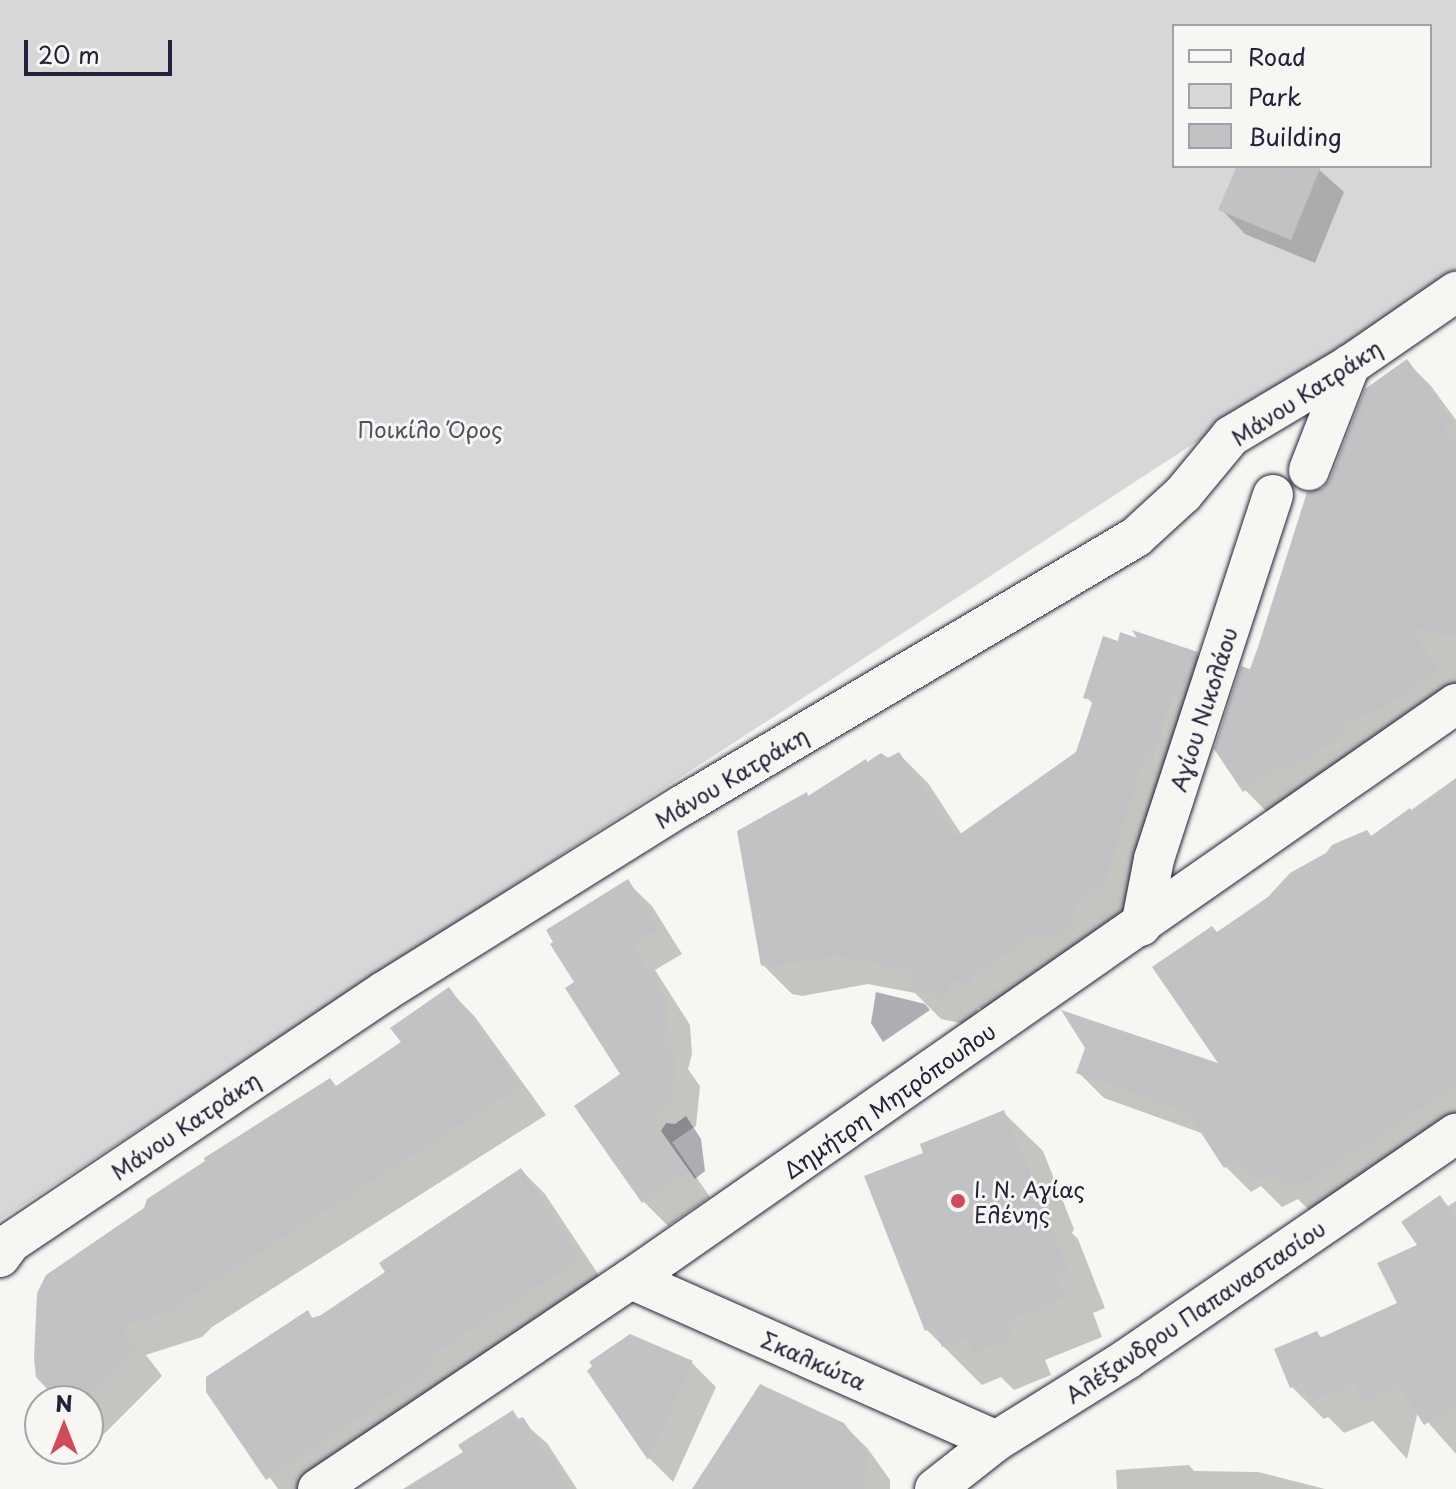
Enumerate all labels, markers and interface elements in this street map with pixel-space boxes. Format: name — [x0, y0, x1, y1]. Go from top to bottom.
scale bar — [28, 24, 176, 74]
legend — [1172, 24, 1432, 168]
text: 20 m — [38, 36, 100, 72]
text: Road — [1248, 38, 1306, 74]
text: Park — [1248, 78, 1302, 114]
text: Building — [1248, 118, 1342, 154]
street label: Μάνου Κατράκη — [1226, 334, 1386, 450]
park label: Ποικίλο Όρος — [357, 416, 503, 442]
street label: Αγίου Νικολάου — [1164, 624, 1242, 794]
street label: Μάνου Κατράκη — [650, 721, 812, 833]
street label: Δημήτρη Μητρόπουλου — [778, 1017, 1000, 1183]
street label: Μάνου Κατράκη — [105, 1065, 265, 1185]
place label: Ι. Ν. Αγίας Ελένης — [974, 1175, 1086, 1226]
marker: Ι. Ν. Αγίας Ελένης — [949, 1192, 967, 1210]
street label: Αλέξανδρου Παπαναστασίου — [1060, 1214, 1330, 1408]
street label: Σκαλκώτα — [758, 1325, 870, 1395]
north arrow — [24, 1385, 104, 1465]
text: N — [55, 1386, 73, 1419]

